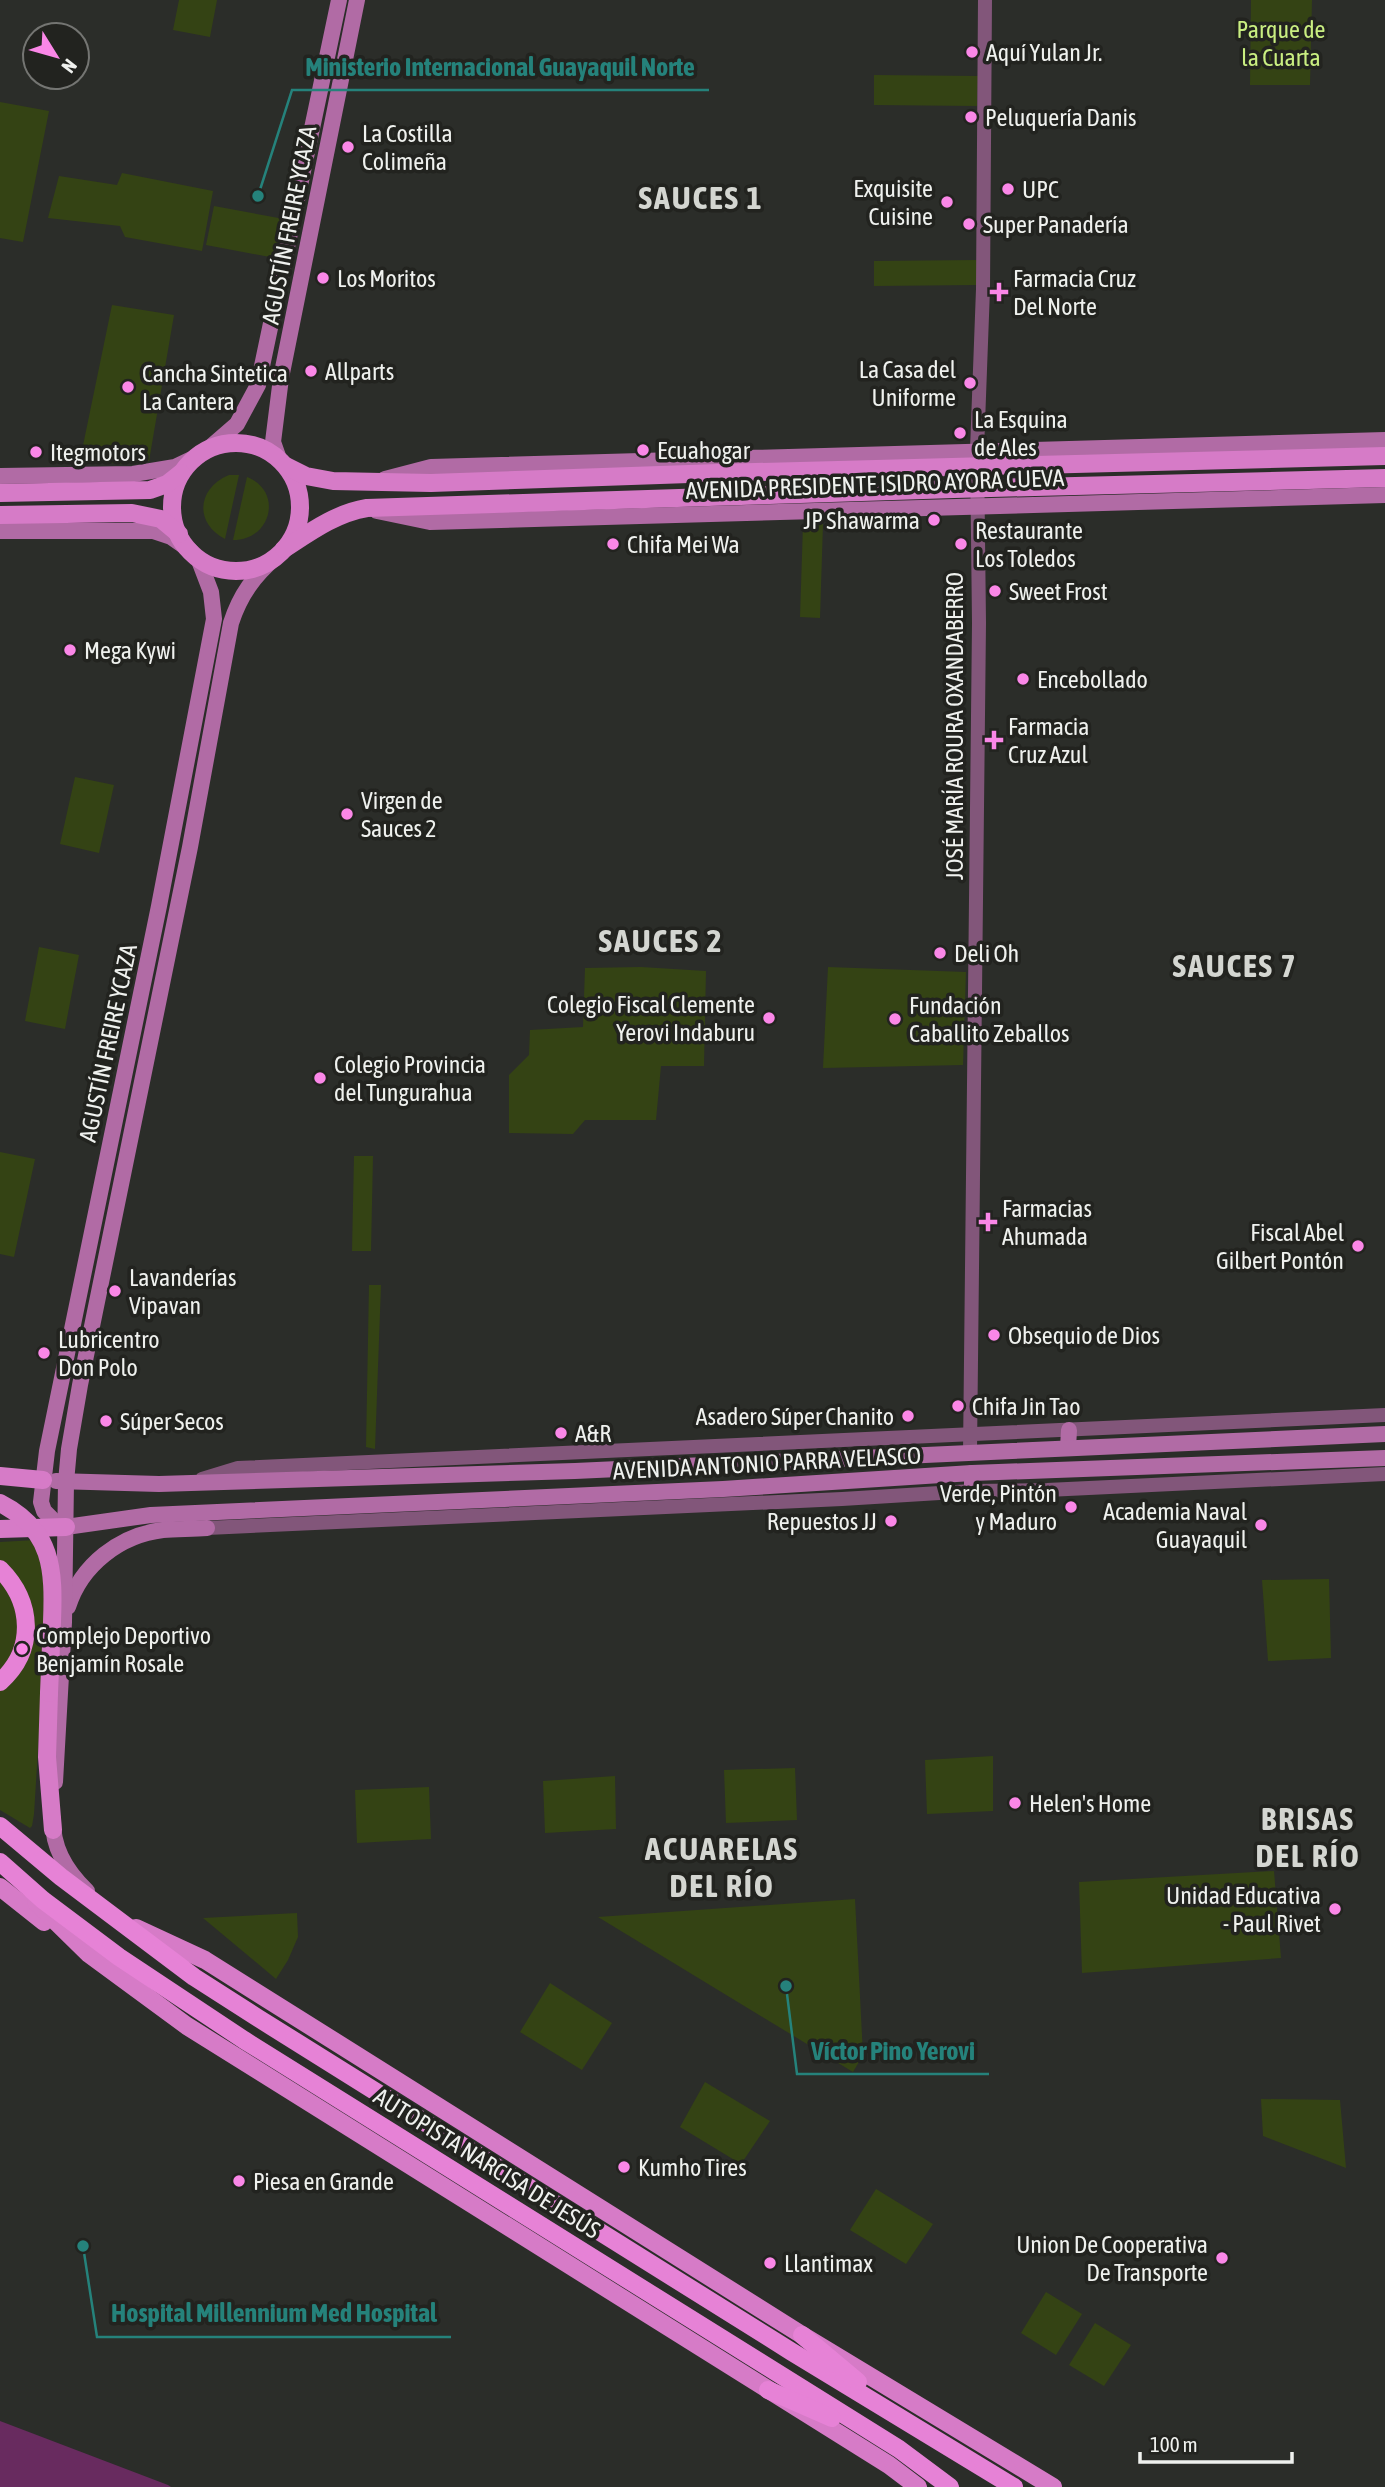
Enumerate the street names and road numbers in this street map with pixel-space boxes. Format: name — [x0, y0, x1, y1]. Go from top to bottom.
street label: AGUSTÍN FREIRE YCAZA — [257, 123, 322, 326]
street label: AVENIDA PRESIDENTE ISIDRO AYORA CUEVA — [685, 464, 1065, 504]
street label: JOSÉ MARÍA ROURA OXANDABERRO — [941, 572, 968, 880]
street label: AGUSTÍN FREIRE YCAZA — [74, 941, 142, 1144]
street label: AVENIDA ANTONIO PARRA VELASCO — [612, 1441, 922, 1485]
street label: AUTOPISTA NARCISA DE JESÚS — [369, 2082, 605, 2244]

